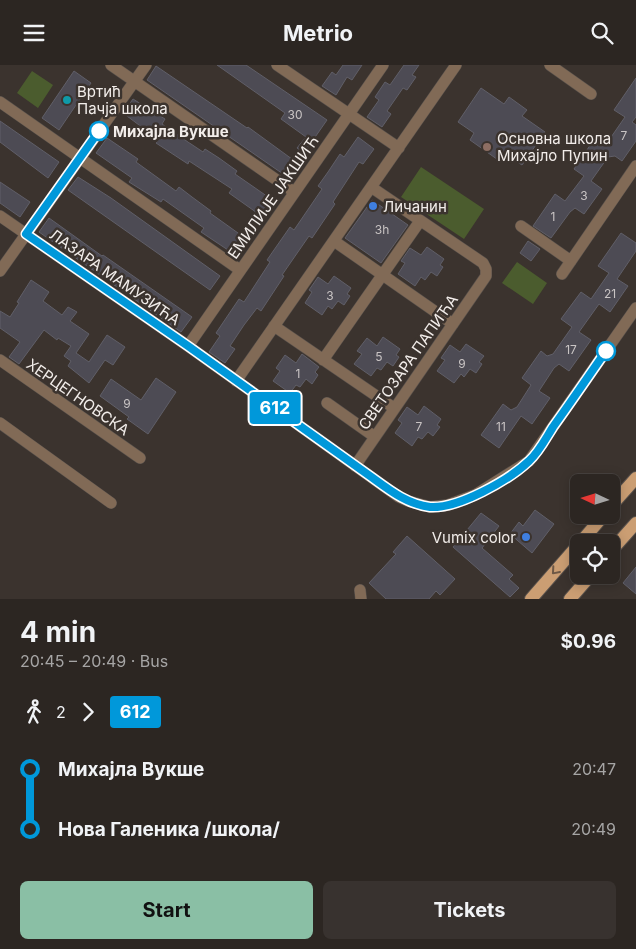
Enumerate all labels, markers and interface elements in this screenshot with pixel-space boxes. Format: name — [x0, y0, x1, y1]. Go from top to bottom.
icon: menu — [20, 19, 48, 47]
icon: search — [588, 19, 616, 47]
text: Metrio — [283, 20, 353, 46]
place label: Вртић Пачја школа — [77, 82, 168, 118]
marker: Вртић Пачја школа — [61, 94, 73, 106]
house number: 30 — [288, 107, 302, 122]
marker: Михајла Вукше — [89, 121, 109, 141]
place label: Михајла Вукше — [113, 122, 229, 141]
house number: 7 — [621, 128, 628, 143]
place label: Основна школа Михајло Пупин — [497, 129, 611, 165]
street label: ЕМИЛИЈЕ ЈАКШИЋ — [223, 132, 323, 262]
marker: Основна школа Михајло Пупин — [481, 141, 493, 153]
house number: 3 — [580, 188, 588, 203]
place label: Личанин — [383, 197, 447, 216]
marker: Личанин — [367, 200, 379, 212]
house number: 1 — [551, 209, 555, 224]
house number: 3h — [375, 222, 389, 237]
street label: ЛАЗАРА МАМУЗИЋА — [46, 225, 184, 329]
house number: 21 — [604, 286, 616, 301]
house number: 3 — [326, 288, 334, 303]
street label: СВЕТОЗАРА ПАПИЋА — [354, 291, 462, 433]
unlabelled marker — [596, 341, 616, 361]
house number: 17 — [565, 342, 577, 357]
house number: 5 — [375, 349, 383, 364]
street label: ХЕРЦЕГНОВСКА — [23, 354, 133, 440]
house number: 9 — [458, 356, 466, 371]
house number: 1 — [296, 366, 300, 381]
line badge: 612 — [246, 392, 304, 424]
house number: 9 — [123, 396, 131, 411]
text: 612 — [260, 397, 290, 418]
house number: 7 — [416, 419, 423, 434]
house number: 11 — [496, 419, 506, 434]
north arrow — [570, 474, 620, 524]
map controls — [570, 474, 620, 584]
place label: Vumix color — [432, 528, 516, 547]
marker: Vumix color — [520, 531, 532, 543]
button: locate — [570, 534, 620, 584]
one-way arrow — [551, 566, 560, 575]
text: 4 min — [20, 615, 96, 649]
text: $0.96 — [561, 630, 616, 653]
text: 20:45 – 20:49 · Bus — [20, 651, 168, 671]
icon: walk — [20, 698, 48, 726]
icon: forward — [74, 698, 102, 726]
text: 612 — [120, 701, 151, 722]
text: 2 — [56, 702, 66, 722]
text: Михајла Вукше — [58, 758, 204, 781]
text: 20:47 — [572, 759, 616, 779]
text: Нова Галеника /школа/ — [58, 818, 280, 841]
text: 20:49 — [571, 819, 616, 839]
button: Start — [20, 881, 313, 939]
button: Tickets — [323, 881, 616, 939]

